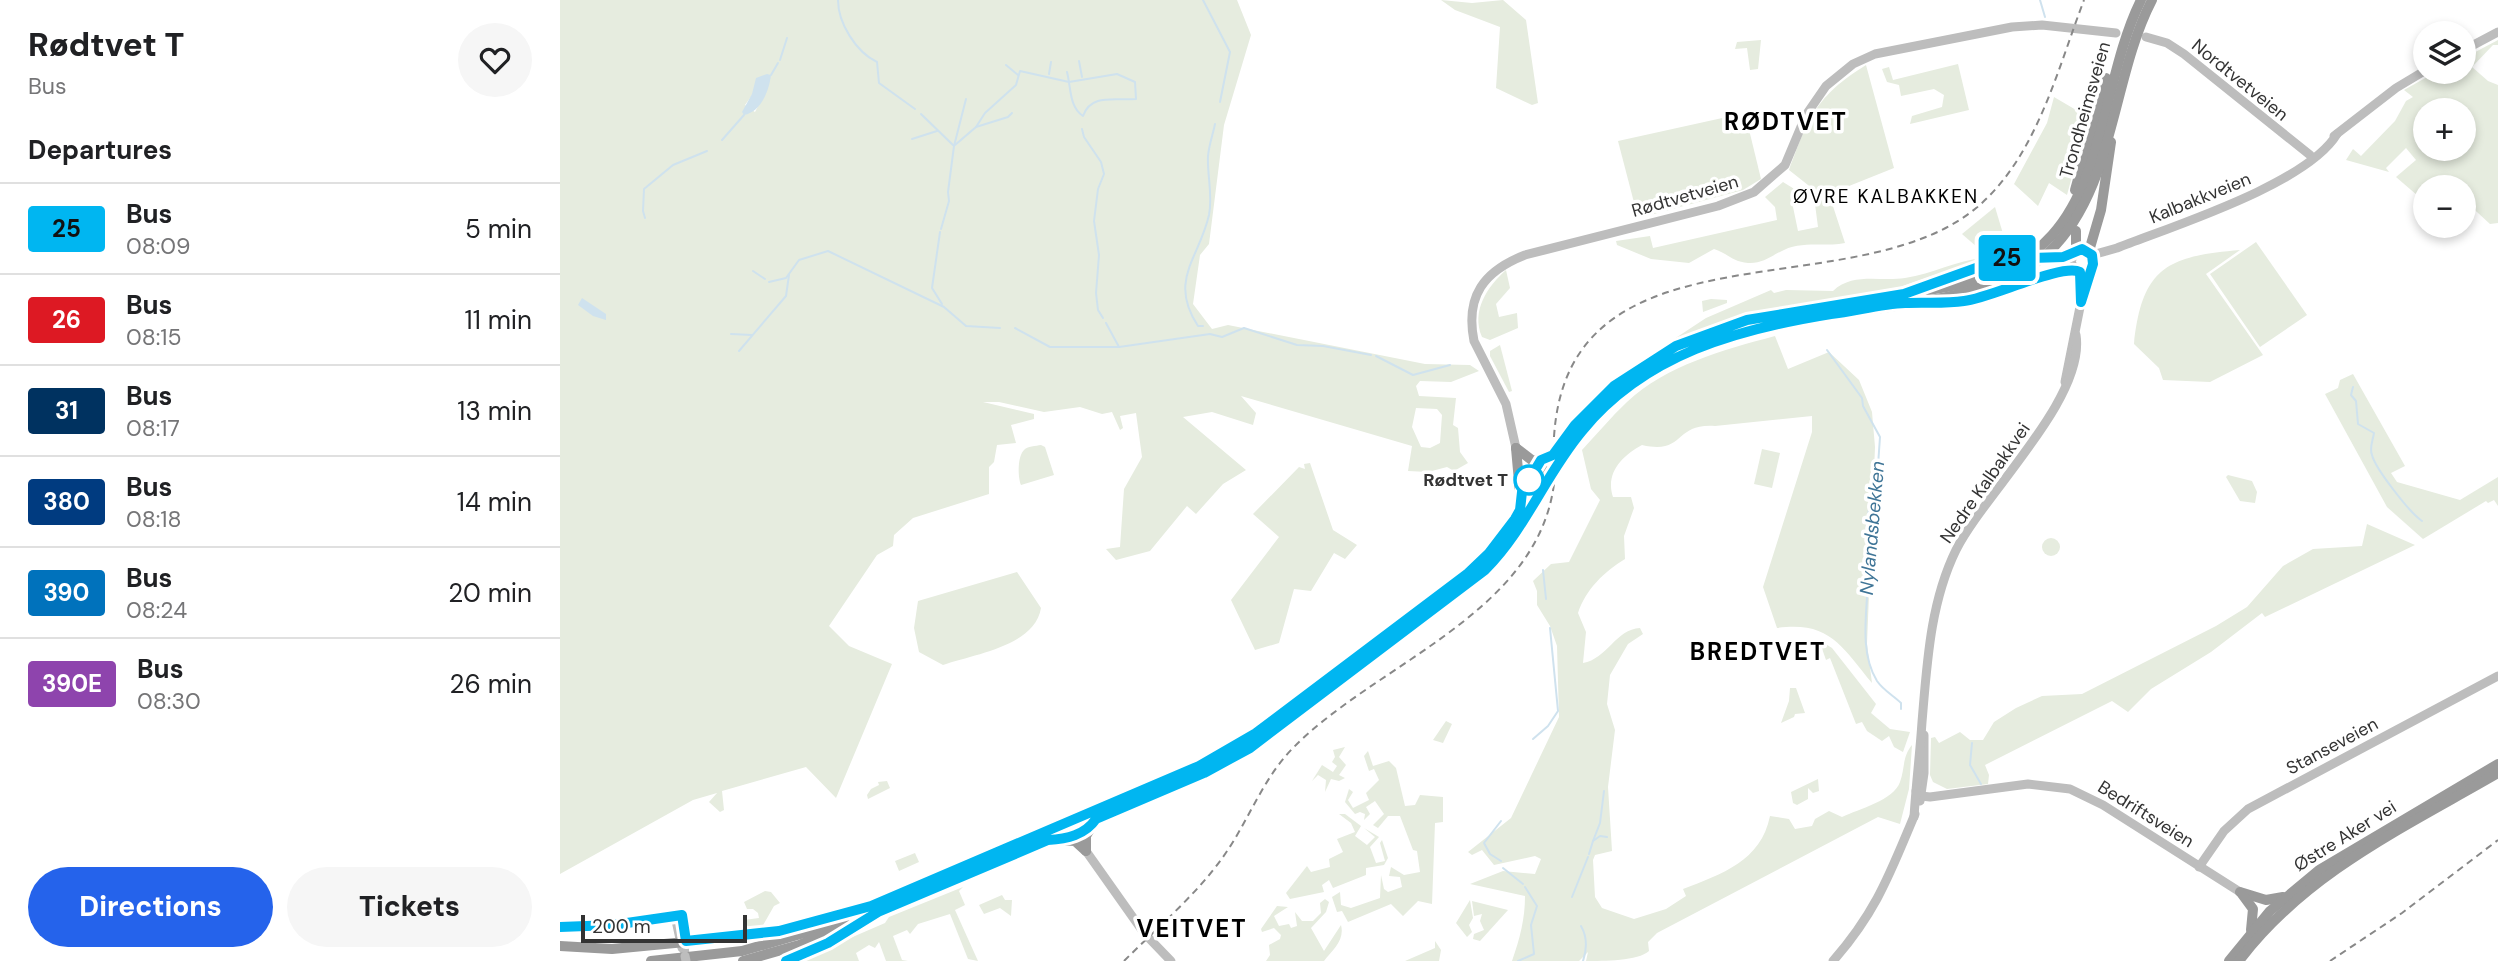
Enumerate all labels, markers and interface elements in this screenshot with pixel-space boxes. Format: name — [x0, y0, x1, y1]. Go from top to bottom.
map controls — [2413, 21, 2476, 238]
button: layers — [2413, 21, 2476, 84]
text: Rødtvet T — [28, 23, 184, 66]
button: heart — [458, 23, 532, 97]
street label: Nordtvetveien — [2187, 34, 2293, 126]
street label: Trondheimsveien — [2054, 39, 2116, 181]
text: Bus — [28, 71, 67, 101]
button: + — [2413, 98, 2476, 161]
district label: RØDTVET — [1724, 106, 1848, 137]
text: Departures — [28, 133, 172, 167]
street label: Kalbakkveien — [2146, 167, 2254, 229]
street label: Rødtvetveien — [1629, 169, 1741, 223]
button: − — [2413, 175, 2476, 238]
district label: ØVRE KALBAKKEN — [1793, 184, 1979, 209]
text: Bus — [126, 197, 172, 231]
text: 5 min — [465, 212, 532, 246]
text: 25 — [52, 213, 81, 244]
text: 08:09 — [126, 231, 191, 261]
line badge: 25 — [1976, 235, 2038, 281]
text: 25 — [1993, 242, 2021, 273]
text: Bus — [126, 288, 172, 322]
text: 11 min — [465, 303, 532, 337]
text: 26 — [52, 304, 81, 335]
text: 08:15 — [126, 322, 182, 352]
text: Bus — [126, 379, 172, 413]
text: 13 min — [457, 394, 532, 428]
text: 31 — [55, 395, 78, 426]
text: 08:17 — [126, 413, 180, 443]
street label: Nedre Kalbakkvei — [1934, 418, 2036, 548]
water label: Nylandsbekken — [1854, 460, 1890, 596]
marker: Rødtvet T — [1514, 465, 1544, 495]
place label: Rødtvet T — [1423, 468, 1508, 492]
text: Bus — [126, 470, 172, 504]
text: 14 min — [457, 485, 532, 519]
text: 380 — [43, 486, 90, 517]
text: 08:18 — [126, 504, 182, 534]
text: Bus — [126, 561, 172, 595]
text: 20 min — [448, 576, 532, 610]
text: 390 — [43, 577, 90, 608]
text: 08:24 — [126, 595, 187, 625]
district label: BREDTVET — [1690, 636, 1826, 667]
text: Bus — [137, 652, 183, 686]
text: 26 min — [449, 667, 532, 701]
text: 390E — [42, 668, 102, 699]
text: 08:30 — [137, 686, 201, 716]
street label: Stanseveien — [2282, 712, 2382, 780]
street label: Bedriftsveien — [2093, 775, 2199, 853]
street label: Østre Aker vei — [2289, 795, 2401, 877]
button: Directions — [28, 867, 273, 947]
button: Tickets — [287, 867, 532, 947]
scale bar — [581, 912, 747, 944]
district label: VEITVET — [1136, 913, 1248, 944]
text: 200 m — [592, 914, 651, 939]

